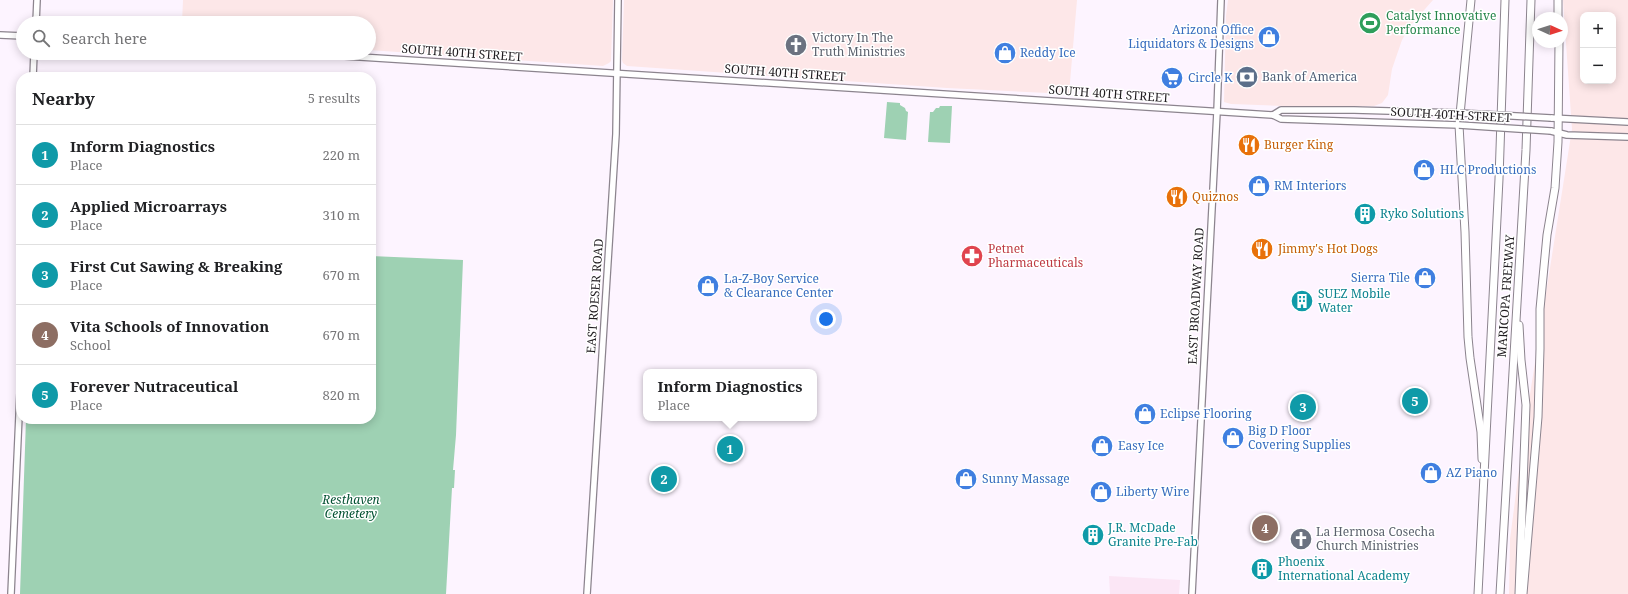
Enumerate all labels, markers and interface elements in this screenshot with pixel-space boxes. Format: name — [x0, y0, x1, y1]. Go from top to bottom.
place label: Catalyst Innovative Performance — [1386, 7, 1496, 38]
sports icon: Catalyst Innovative Performance — [1357, 10, 1383, 36]
north arrow — [1532, 12, 1568, 48]
map controls — [1580, 12, 1616, 84]
button: + — [1580, 12, 1616, 48]
search box — [16, 16, 376, 60]
place label: Arizona Office Liquidators & Designs — [1128, 21, 1254, 52]
shop icon: Arizona Office Liquidators & Designs — [1256, 24, 1282, 50]
icon: search — [30, 27, 52, 49]
text: Search here — [62, 28, 147, 48]
place label: Victory In The Truth Ministries — [812, 29, 905, 60]
church icon: Victory In The Truth Ministries — [783, 32, 809, 58]
street label: SOUTH 40TH STREET — [401, 40, 524, 65]
shop icon: Reddy Ice — [992, 40, 1018, 66]
place label: Reddy Ice — [1020, 44, 1076, 61]
button: − — [1580, 48, 1616, 84]
street label: SOUTH 40TH STREET — [724, 60, 847, 85]
bank icon: Bank of America — [1234, 64, 1260, 90]
supermarket icon: Circle K — [1159, 65, 1185, 91]
place label: Bank of America — [1262, 68, 1358, 85]
place label: Circle K — [1188, 69, 1233, 86]
street label: SOUTH 40TH STREET — [1048, 81, 1171, 106]
text: Nearby — [32, 87, 95, 110]
text: 5 results — [308, 89, 360, 107]
street label: SOUTH 40TH STREET — [1390, 103, 1513, 126]
restaurant icon: Burger King — [1236, 132, 1262, 158]
text: Inform Diagnostics — [70, 136, 215, 156]
place label: Burger King — [1264, 136, 1334, 153]
text: 1 — [41, 146, 49, 164]
text: 220 m — [323, 146, 360, 164]
text: Place — [70, 156, 103, 174]
shop icon: HLC Productions — [1411, 157, 1437, 183]
place label: HLC Productions — [1440, 161, 1536, 178]
shop icon: RM Interiors — [1246, 173, 1272, 199]
place label: RM Interiors — [1274, 177, 1347, 194]
restaurant icon: Quiznos — [1164, 184, 1190, 210]
place label: Quiznos — [1192, 188, 1239, 205]
text: Applied Microarrays — [70, 196, 227, 216]
building icon: Ryko Solutions — [1352, 201, 1378, 227]
place label: Ryko Solutions — [1380, 205, 1464, 222]
text: 2 — [41, 206, 49, 224]
text: 310 m — [323, 206, 360, 224]
text: Place — [70, 216, 103, 234]
street label: EAST BROADWAY ROAD — [1183, 227, 1208, 365]
street label: MARICOPA FREEWAY — [1493, 234, 1518, 358]
restaurant icon: Jimmy's Hot Dogs — [1249, 236, 1275, 262]
street label: EAST ROESER ROAD — [582, 238, 607, 354]
place label: Petnet Pharmaceuticals — [988, 240, 1083, 271]
place label: Jimmy's Hot Dogs — [1277, 240, 1378, 257]
pharmacy icon: Petnet Pharmaceuticals — [959, 243, 985, 269]
text: First Cut Sawing & Breaking — [70, 256, 282, 276]
shop icon: Sierra Tile — [1412, 265, 1438, 291]
text: 3 — [41, 266, 49, 284]
text: 670 m — [323, 266, 360, 284]
place label: Sierra Tile — [1351, 269, 1410, 286]
place label: La-Z-Boy Service & Clearance Center — [724, 270, 834, 301]
shop icon: La-Z-Boy Service & Clearance Center — [695, 273, 721, 299]
text: Place — [70, 276, 103, 294]
place label: SUEZ Mobile Water — [1318, 285, 1390, 316]
building icon: SUEZ Mobile Water — [1289, 288, 1315, 314]
your location — [816, 309, 836, 329]
text: Vita Schools of Innovation — [70, 316, 269, 336]
text: 4 — [41, 326, 49, 344]
text: 670 m — [323, 326, 360, 344]
text: School — [70, 336, 111, 354]
popup — [643, 369, 817, 421]
text: Forever Nutraceutical — [70, 376, 238, 396]
text: Inform Diagnostics — [658, 376, 802, 396]
text: 5 — [41, 386, 49, 404]
text: 820 m — [323, 386, 360, 404]
pin: 5 — [1402, 386, 1428, 416]
pin: 3 — [1290, 392, 1316, 422]
text: Place — [70, 396, 103, 414]
text: Place — [658, 396, 690, 414]
shop icon: Eclipse Flooring — [1132, 401, 1158, 427]
place label: Eclipse Flooring — [1160, 405, 1252, 422]
place label: Big D Floor Covering Supplies — [1248, 422, 1351, 453]
shop icon: Big D Floor Covering Supplies — [1220, 425, 1246, 451]
shop icon: Easy Ice — [1089, 433, 1115, 459]
pin: 1 — [717, 434, 743, 464]
place label: Easy Ice — [1118, 437, 1164, 454]
shop icon: AZ Piano — [1418, 460, 1444, 486]
pin: 2 — [651, 464, 677, 494]
place label: AZ Piano — [1446, 464, 1497, 481]
shop icon: Sunny Massage — [953, 466, 979, 492]
place label: Sunny Massage — [982, 470, 1070, 487]
shop icon: Liberty Wire — [1088, 479, 1114, 505]
place label: Liberty Wire — [1116, 483, 1189, 500]
park label: Resthaven Cemetery — [321, 491, 380, 522]
pin: 4 — [1252, 513, 1278, 543]
place label: J.R. McDade Granite Pre-Fab — [1107, 519, 1198, 550]
building icon: J.R. McDade Granite Pre-Fab — [1080, 522, 1106, 548]
place label: La Hermosa Cosecha Church Ministries — [1316, 523, 1435, 554]
church icon: La Hermosa Cosecha Church Ministries — [1288, 526, 1314, 552]
place label: Phoenix International Academy — [1278, 553, 1410, 584]
building icon: Phoenix International Academy — [1249, 556, 1275, 582]

